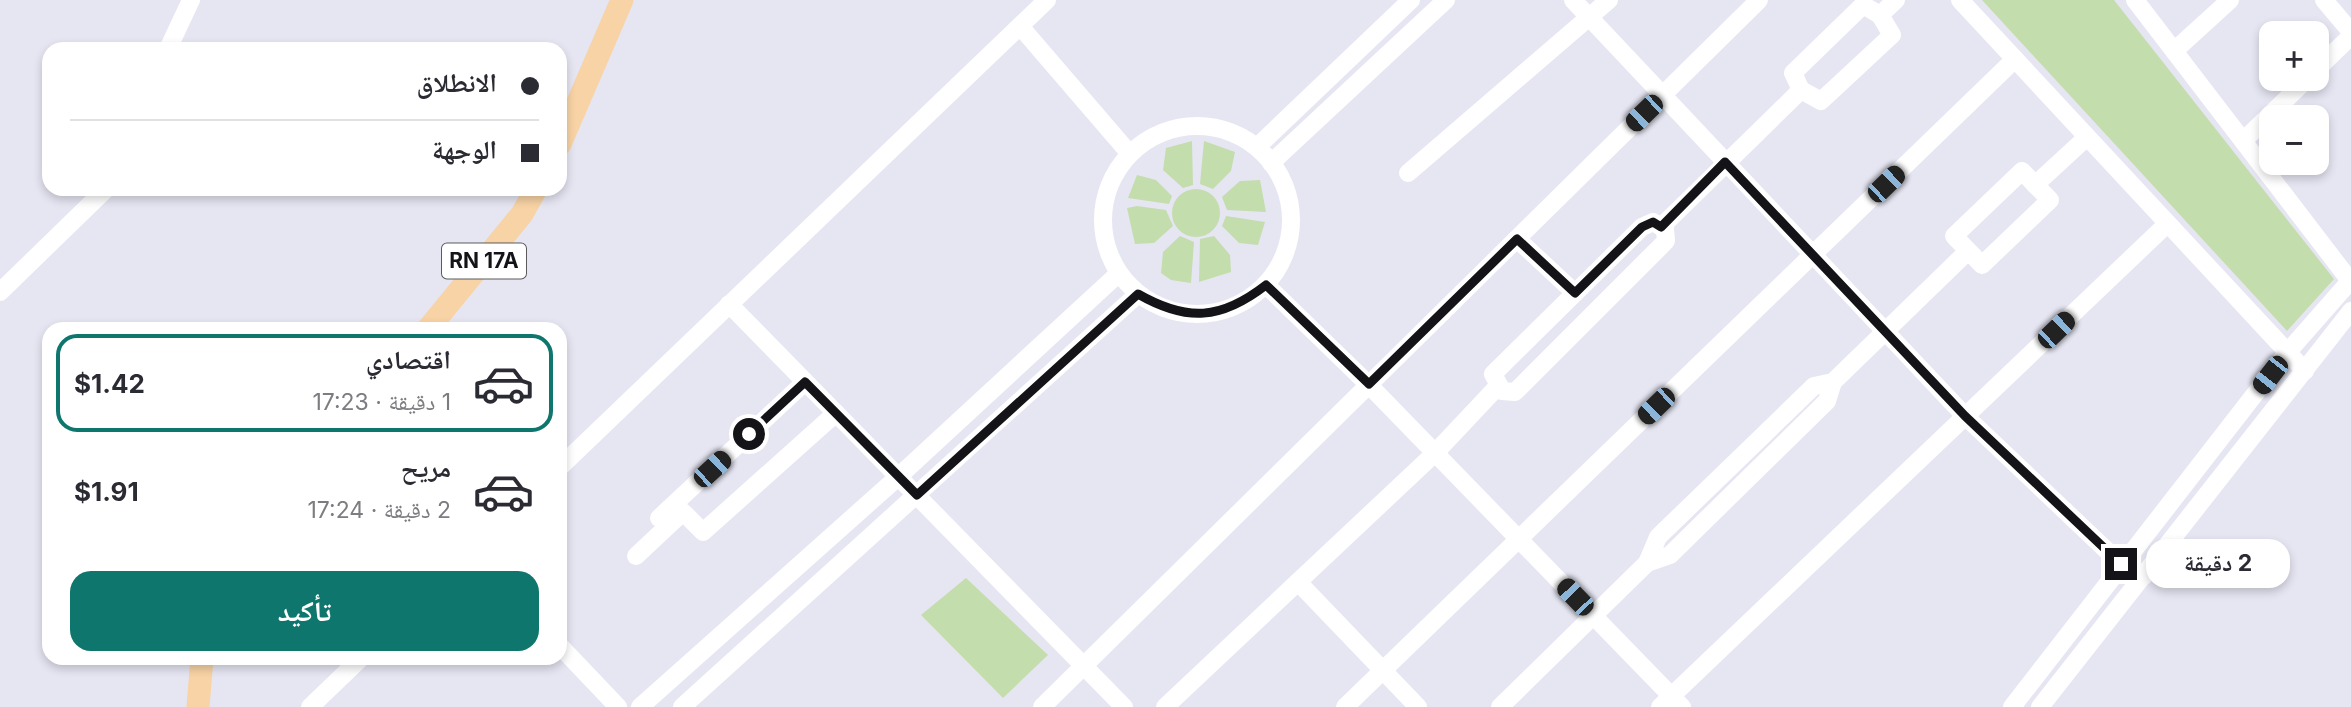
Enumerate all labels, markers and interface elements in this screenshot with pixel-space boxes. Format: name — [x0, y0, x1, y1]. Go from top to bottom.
map controls — [2259, 21, 2329, 175]
button: + — [2259, 21, 2329, 91]
text: الانطلاق — [417, 67, 497, 98]
car — [1622, 91, 1667, 135]
button: − — [2259, 105, 2329, 175]
text: الوجهة — [432, 134, 497, 165]
car — [1864, 162, 1909, 206]
road number: RN 17A — [442, 244, 526, 278]
car — [2034, 308, 2079, 352]
text: اقتصادي — [366, 344, 451, 375]
icon: car — [472, 352, 535, 415]
car — [2249, 352, 2292, 398]
text: $1.42 — [74, 368, 145, 399]
car — [1634, 384, 1679, 428]
text: 1 دقيقة · 17:23 — [312, 388, 451, 416]
route start — [733, 418, 765, 450]
car — [690, 447, 735, 491]
text: مريح — [401, 452, 451, 483]
icon: car — [472, 460, 535, 523]
text: $1.91 — [74, 476, 139, 507]
text: 2 دقيقة · 17:24 — [307, 496, 451, 524]
callout: 2 دقيقة — [2146, 540, 2289, 588]
route end — [2105, 548, 2137, 580]
text: 2 دقيقة — [2184, 549, 2252, 577]
button: تأكيد — [70, 571, 539, 651]
car — [1553, 575, 1598, 619]

